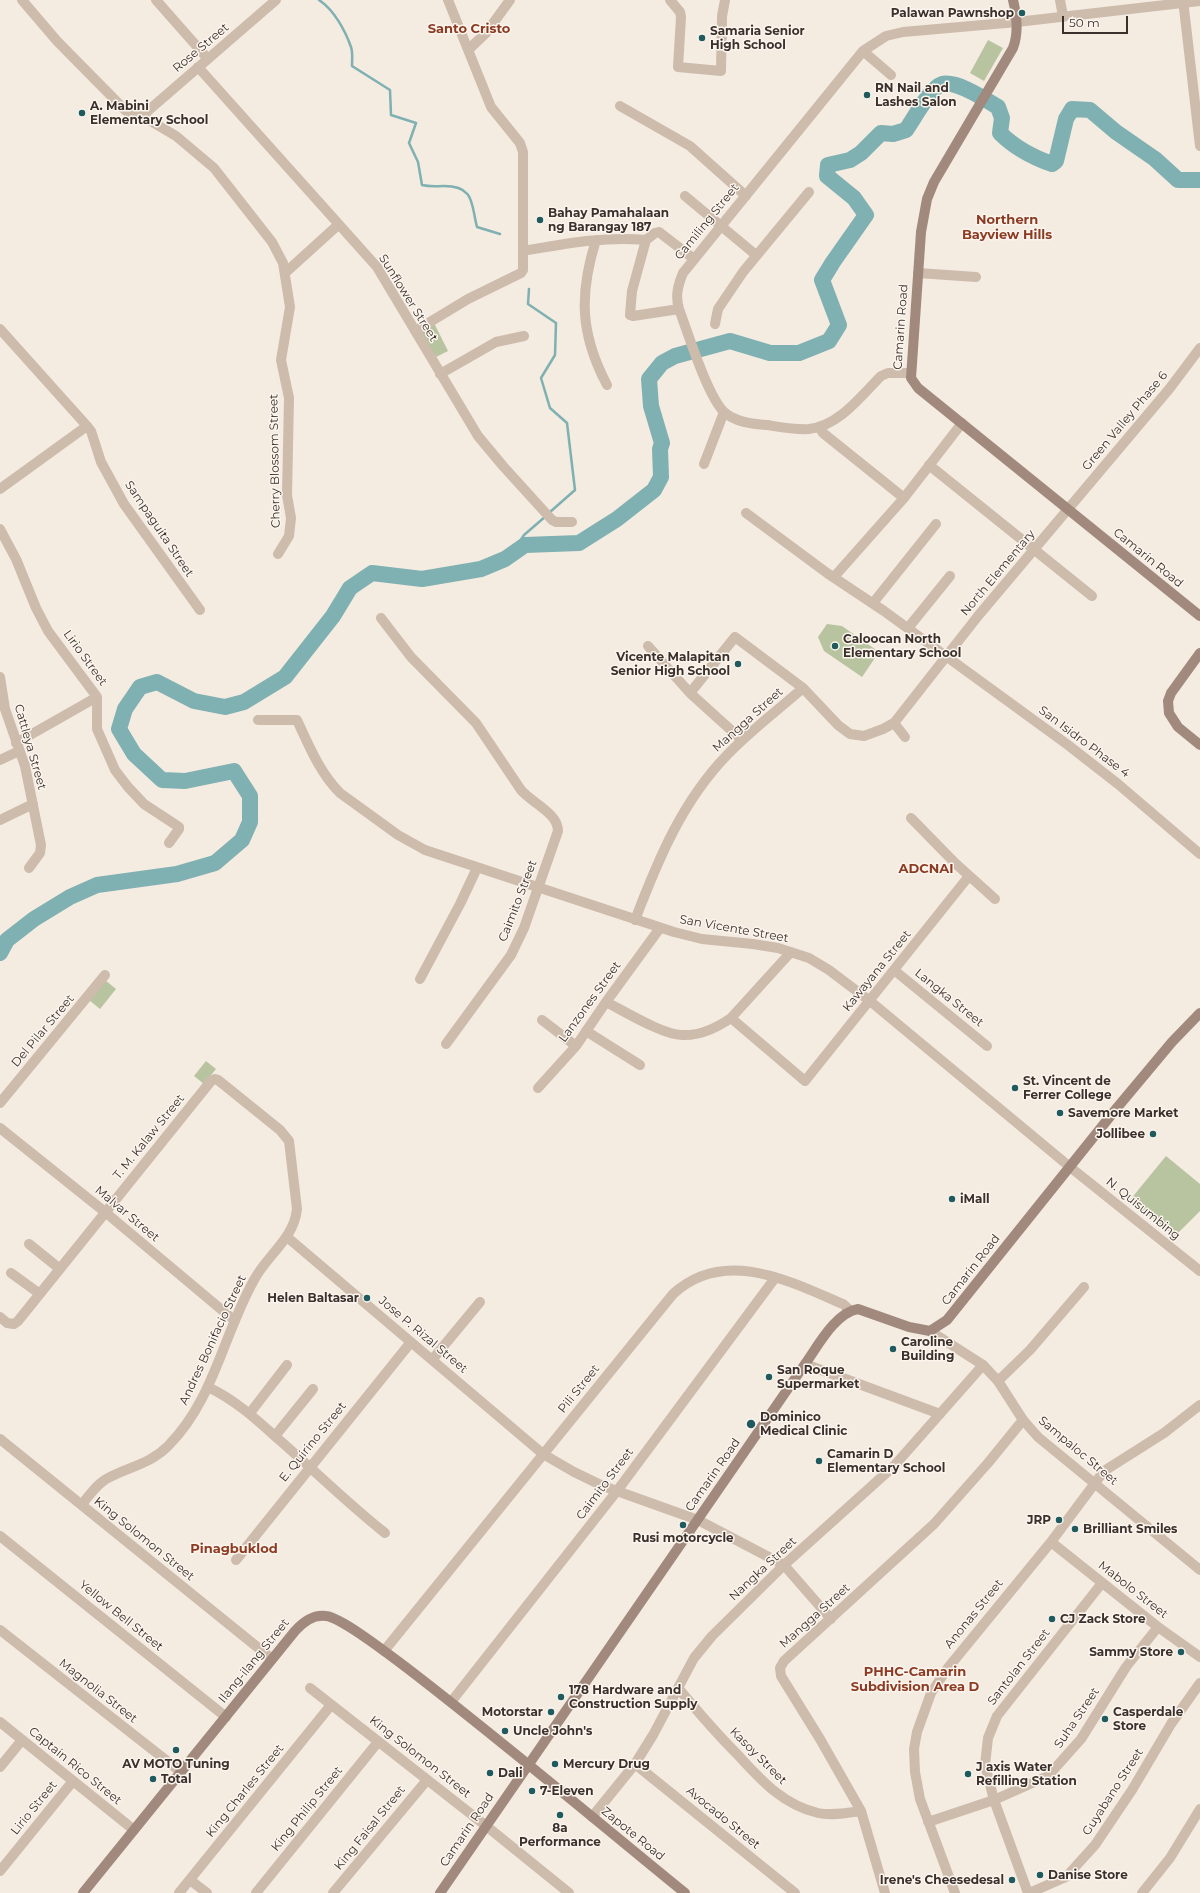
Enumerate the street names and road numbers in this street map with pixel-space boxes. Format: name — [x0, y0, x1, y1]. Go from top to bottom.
street label: Rose Street — [170, 20, 232, 76]
street label: Camiling Street — [672, 181, 742, 263]
street label: Sunflower Street — [375, 252, 441, 344]
street label: Camarin Road — [891, 284, 911, 370]
street label: Green Valley Phase 6 — [1079, 368, 1171, 474]
street label: Cherry Blossom Street — [267, 394, 283, 528]
street label: Sampaguita Street — [121, 478, 197, 580]
street label: Camarin Road — [1110, 525, 1186, 591]
street label: North Elementary — [958, 527, 1038, 619]
street label: Lirio Street — [60, 627, 110, 689]
street label: Mangga Street — [710, 685, 786, 755]
street label: Cattleya Street — [11, 703, 49, 791]
street label: San Isidro Phase 4 — [1036, 703, 1132, 781]
street label: Caimito Street — [496, 858, 540, 944]
street label: San Vicente Street — [678, 912, 790, 946]
street label: Kawayana Street — [840, 927, 914, 1015]
street label: Lanzones Street — [556, 959, 624, 1045]
street label: Langka Street — [912, 966, 986, 1030]
street label: Del Pilar Street — [9, 992, 77, 1070]
street label: T. M. Kalaw Street — [110, 1092, 188, 1182]
street label: N. Quisumbing — [1103, 1175, 1183, 1243]
street label: Malvar Street — [92, 1183, 162, 1245]
street label: Camarin Road — [939, 1232, 1003, 1308]
street label: Andres Bonifacio Street — [177, 1273, 249, 1407]
street label: Jose P. Rizal Street — [376, 1294, 470, 1376]
street label: Pili Street — [555, 1362, 603, 1416]
street label: E. Quirino Street — [277, 1399, 349, 1485]
street label: Sampaloc Street — [1035, 1414, 1121, 1488]
street label: Camarin Road — [682, 1436, 744, 1514]
street label: Caimito Street — [573, 1445, 637, 1523]
street label: King Solomon Street — [91, 1494, 197, 1584]
street label: Nangka Street — [726, 1534, 800, 1604]
street label: Mabolo Street — [1095, 1558, 1171, 1622]
street label: Anonas Street — [942, 1577, 1006, 1651]
street label: Yellow Bell Street — [76, 1578, 166, 1654]
street label: Mangga Street — [777, 1581, 853, 1651]
street label: Ilang-ilang Street — [216, 1616, 292, 1706]
street label: Santolan Street — [985, 1626, 1053, 1708]
street label: Magnolia Street — [56, 1656, 140, 1726]
street label: Suha Street — [1051, 1685, 1103, 1751]
street label: King Solomon Street — [366, 1713, 474, 1801]
street label: Captain Rico Street — [26, 1724, 124, 1808]
street label: Kasoy Street — [727, 1725, 789, 1787]
street label: King Charles Street — [203, 1742, 287, 1840]
street label: Guyabano Street — [1079, 1746, 1147, 1838]
street label: King Philip Street — [268, 1764, 346, 1854]
street label: Lirio Street — [8, 1778, 60, 1838]
street label: King Faisal Street — [332, 1783, 408, 1873]
street label: Avocado Street — [683, 1784, 763, 1852]
street label: Camarin Road — [437, 1790, 497, 1870]
street label: Zapote Road — [599, 1804, 667, 1864]

